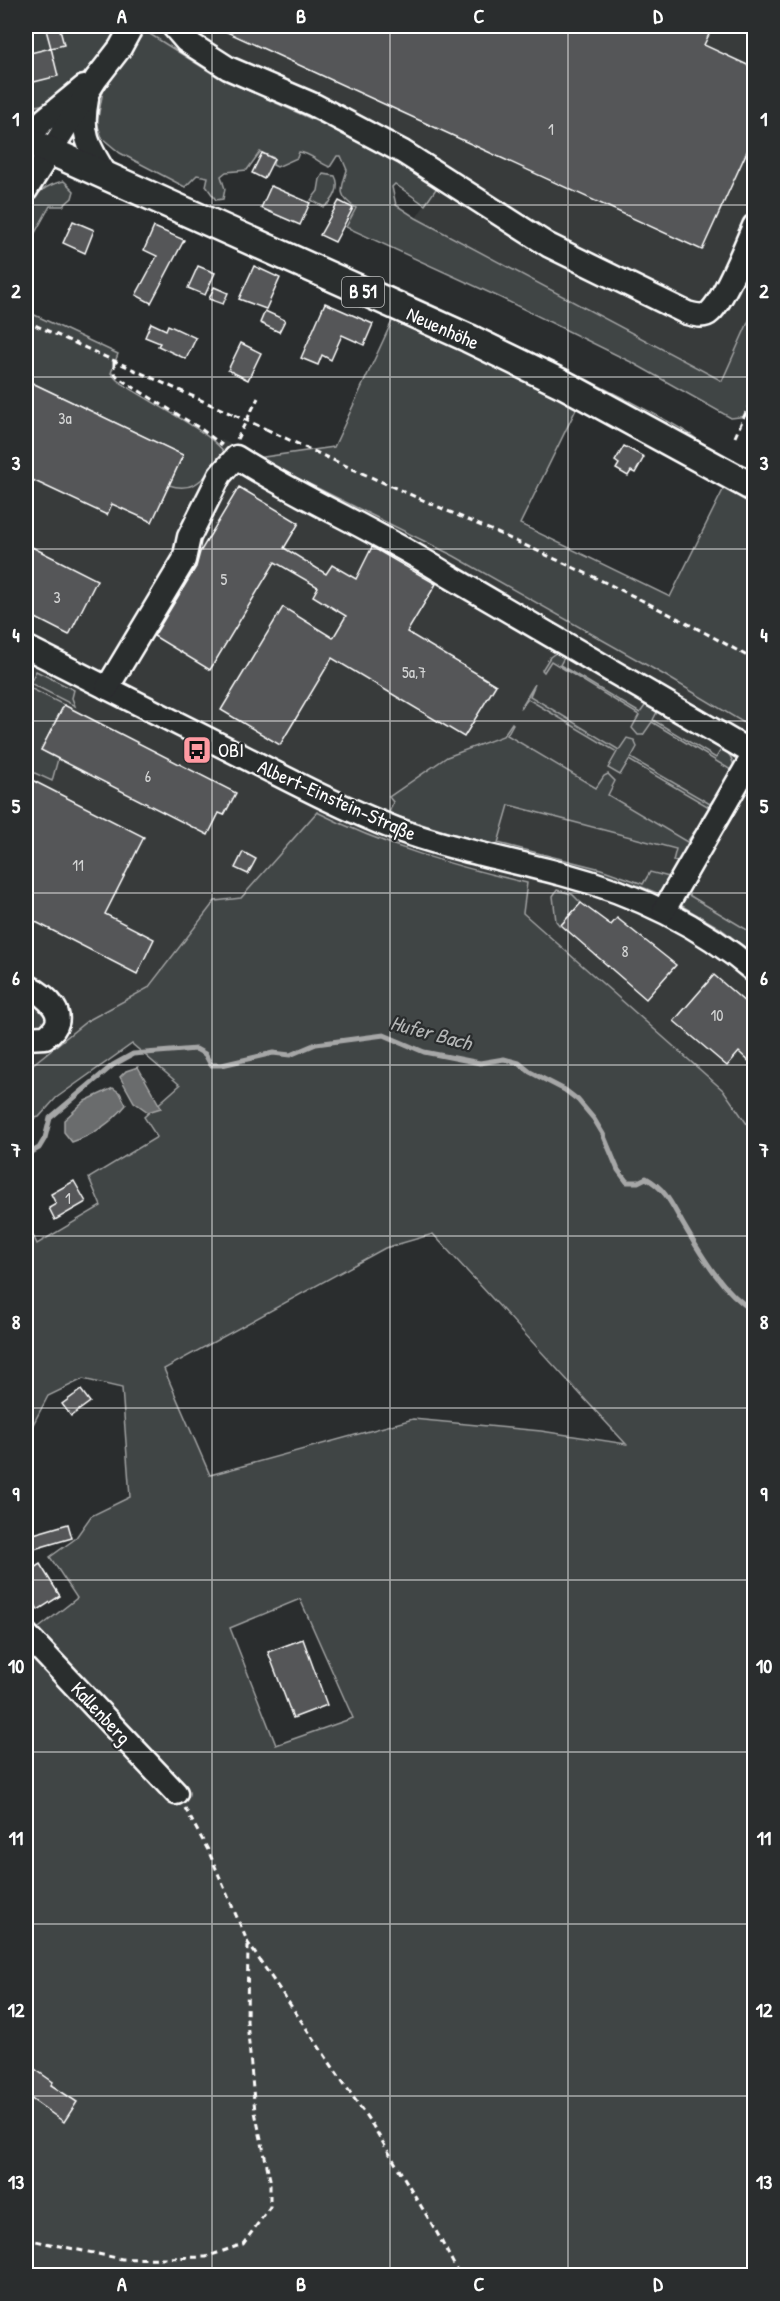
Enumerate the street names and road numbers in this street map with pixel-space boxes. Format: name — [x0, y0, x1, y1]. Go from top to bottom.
road number: B 51 — [342, 277, 384, 307]
street label: Neuenhöhe — [403, 300, 484, 355]
street label: Albert-Einstein-Straße — [254, 753, 421, 847]
street label: Kallenberg — [65, 1675, 137, 1750]

